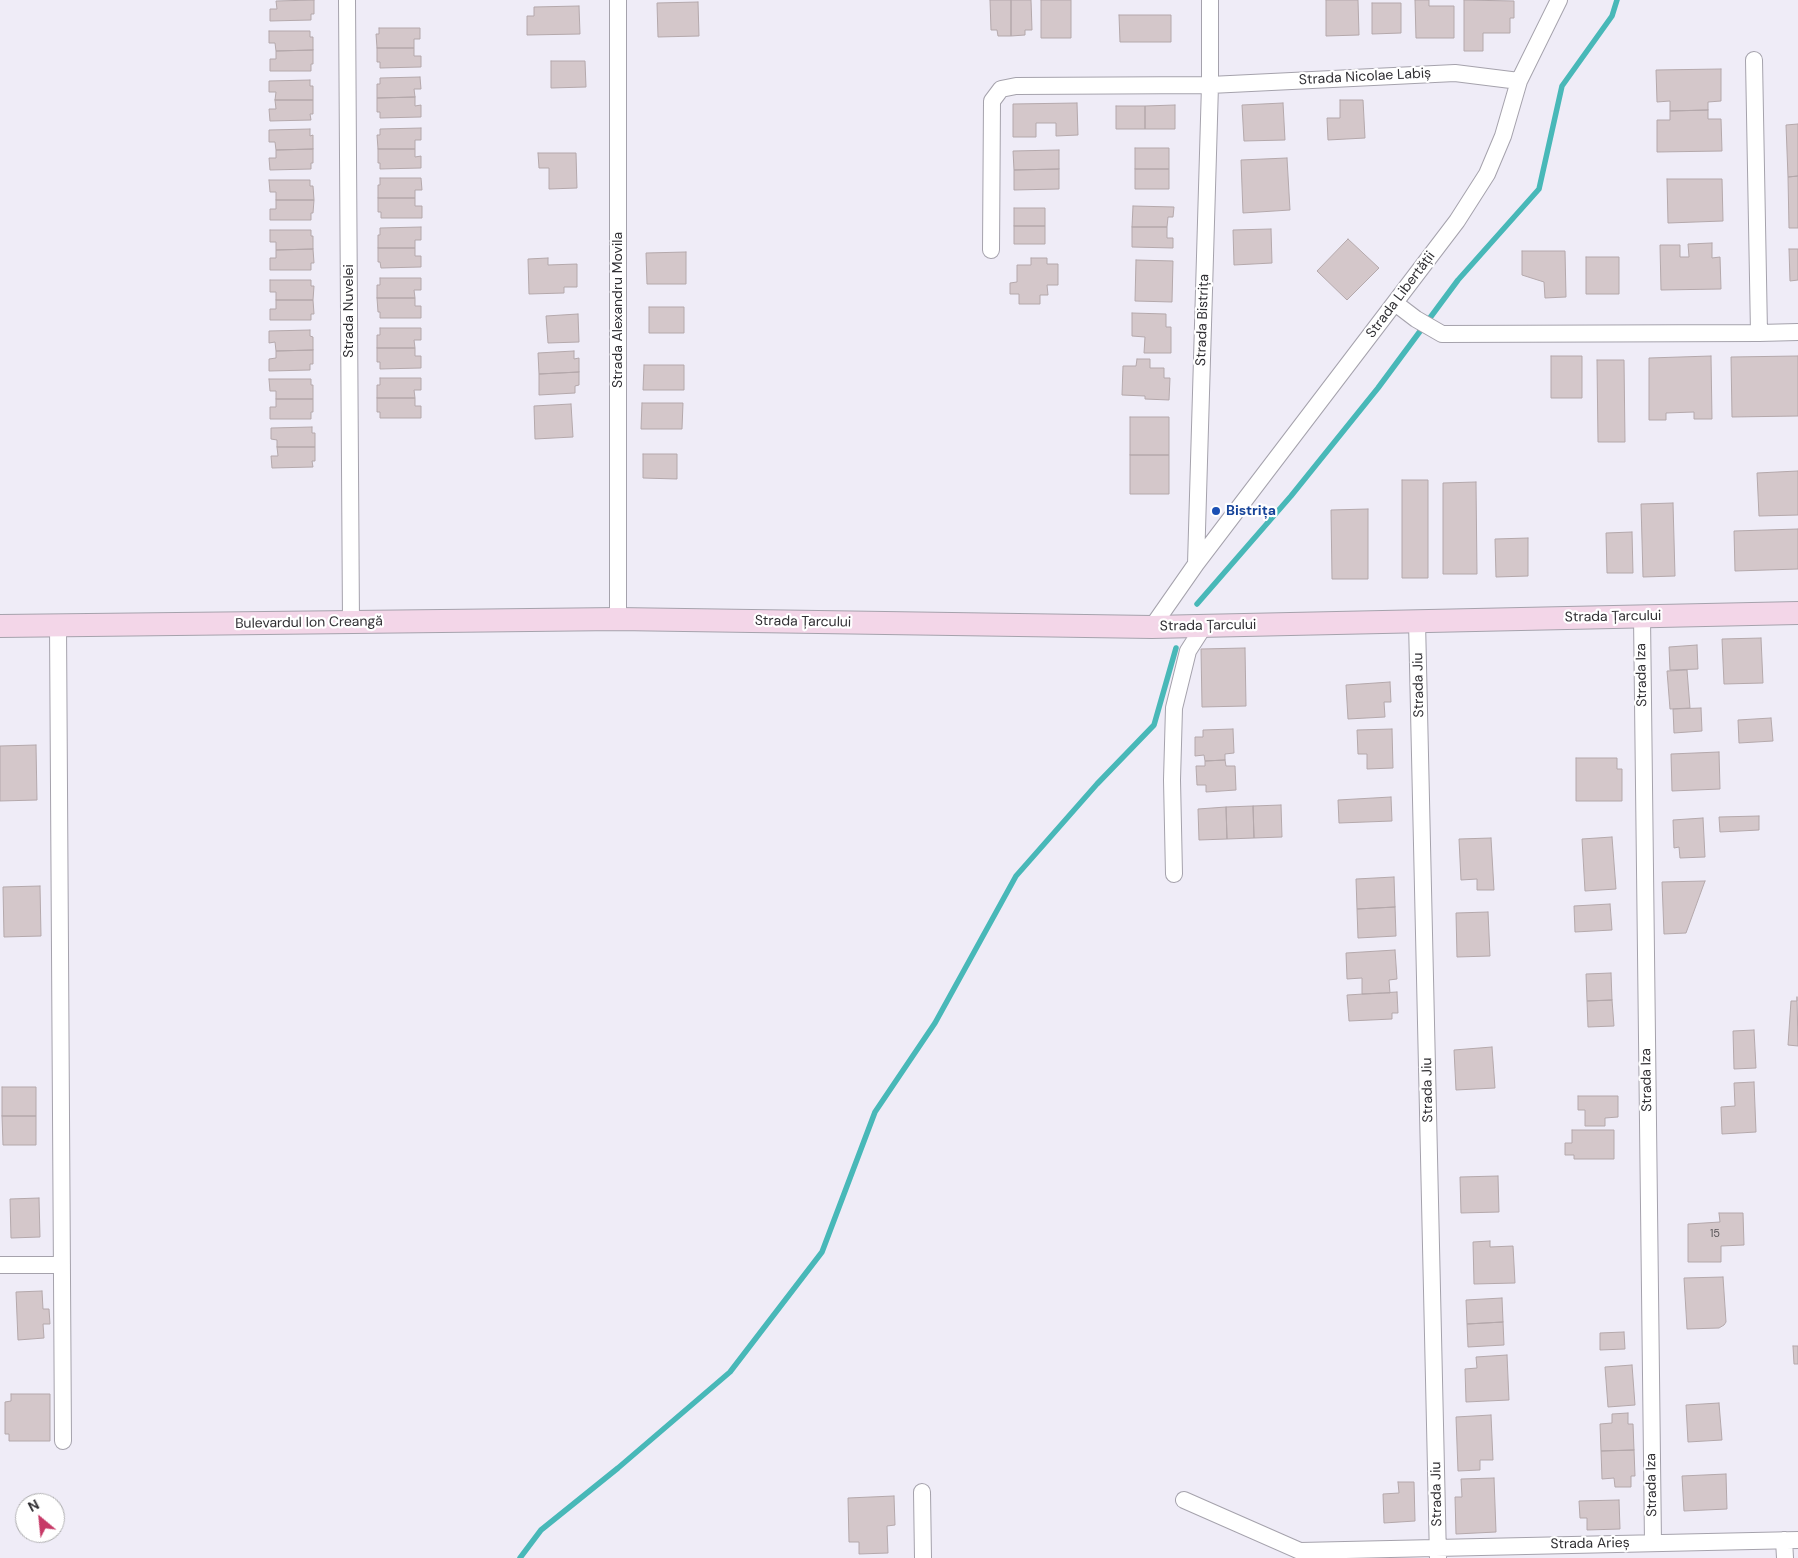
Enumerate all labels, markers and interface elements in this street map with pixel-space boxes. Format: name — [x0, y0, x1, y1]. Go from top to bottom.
street label: Strada Nicolae Labiș — [1298, 65, 1432, 89]
street label: Strada Alexandru Movila — [610, 232, 626, 388]
street label: Strada Libertății — [1363, 248, 1439, 342]
street label: Strada Nuvelei — [341, 264, 357, 358]
street label: Strada Bistrița — [1193, 274, 1213, 366]
place label: Bistrița — [1226, 503, 1276, 519]
marker: Bistrița — [1210, 505, 1222, 517]
street label: Strada Țarcului — [1565, 608, 1661, 626]
street label: Bulevardul Ion Creangă — [235, 613, 383, 633]
street label: Strada Țarcului — [755, 613, 851, 631]
street label: Strada Țarcului — [1160, 617, 1256, 635]
street label: Strada Iza — [1633, 643, 1651, 707]
street label: Strada Jiu — [1410, 652, 1428, 718]
street label: Strada Iza — [1638, 1048, 1656, 1112]
street label: Strada Jiu — [1419, 1057, 1437, 1123]
house number: 15 — [1710, 1227, 1720, 1241]
street label: Strada Iza — [1643, 1453, 1661, 1517]
street label: Strada Jiu — [1428, 1461, 1446, 1527]
north arrow — [15, 1493, 65, 1543]
text: N — [25, 1495, 42, 1516]
street label: Strada Arieș — [1550, 1535, 1630, 1553]

